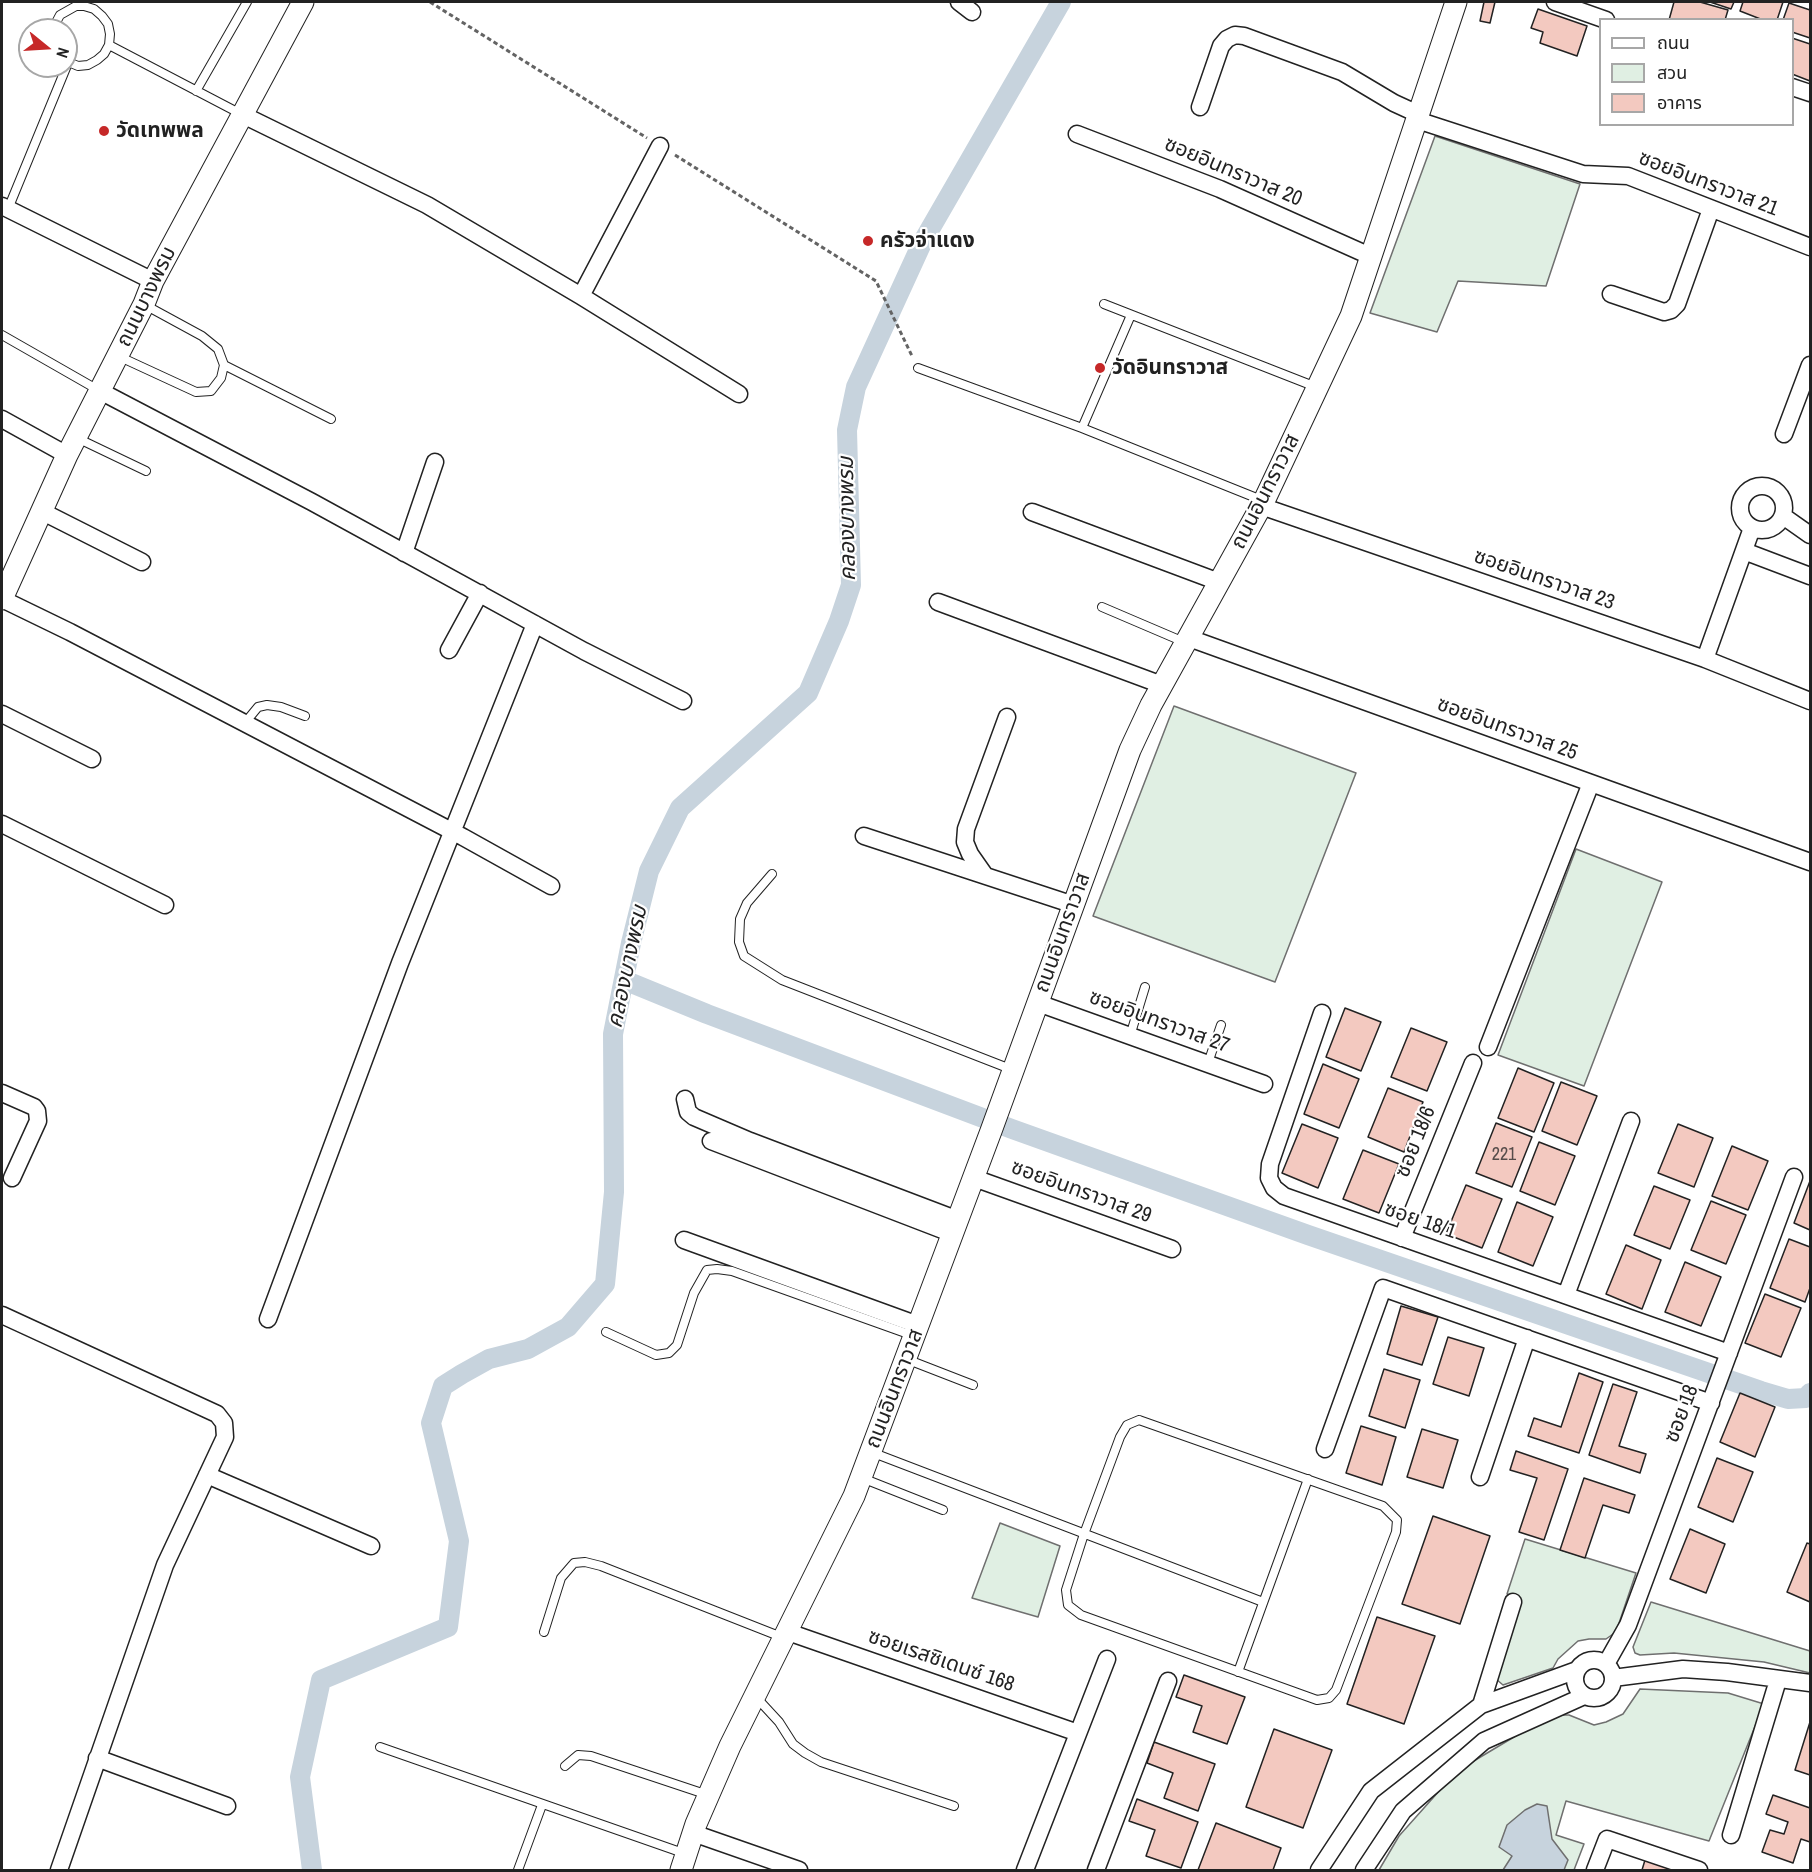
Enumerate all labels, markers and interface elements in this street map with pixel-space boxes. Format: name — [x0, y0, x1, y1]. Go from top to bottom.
north arrow — [18, 18, 78, 78]
legend — [1599, 18, 1794, 126]
text: ถนน — [1657, 30, 1690, 55]
text: N — [51, 45, 75, 61]
text: สวน — [1657, 60, 1687, 85]
text: อาคาร — [1657, 90, 1702, 115]
place label: วัดเทพพล — [116, 118, 204, 144]
marker: วัดเทพพล — [97, 124, 111, 138]
street label: ซอยอินทราวาส 20 — [1160, 132, 1306, 212]
street label: ซอยอินทราวาส 21 — [1635, 146, 1781, 222]
place label: ครัวจ่าแดง — [880, 228, 975, 254]
marker: ครัวจ่าแดง — [861, 234, 875, 248]
street label: ถนนบางพรม — [112, 243, 182, 351]
place label: วัดอินทราวาส — [1112, 355, 1228, 381]
marker: วัดอินทราวาส — [1093, 361, 1107, 375]
street label: ถนนอินทราวาส — [1226, 430, 1306, 554]
water label: คลองบางพรม — [834, 457, 862, 581]
street label: ซอยอินทราวาส 23 — [1470, 544, 1618, 616]
street label: ซอยอินทราวาส 25 — [1433, 692, 1581, 766]
street label: ถนนอินทราวาส — [1030, 870, 1096, 996]
water label: คลองบางพรม — [602, 904, 654, 1030]
street label: ซอยอินทราวาส 27 — [1085, 985, 1233, 1059]
street label: ซอย 18/6 — [1390, 1103, 1442, 1181]
house number: 221 — [1492, 1144, 1516, 1166]
street label: ซอยอินทราวาส 29 — [1007, 1155, 1155, 1229]
street label: ซอย 18/1 — [1381, 1197, 1459, 1245]
street label: ถนนอินทราวาส — [861, 1326, 929, 1452]
street label: ซอย 18 — [1659, 1381, 1705, 1447]
street label: ซอยเรสซิเดนซ์ 168 — [865, 1624, 1017, 1698]

